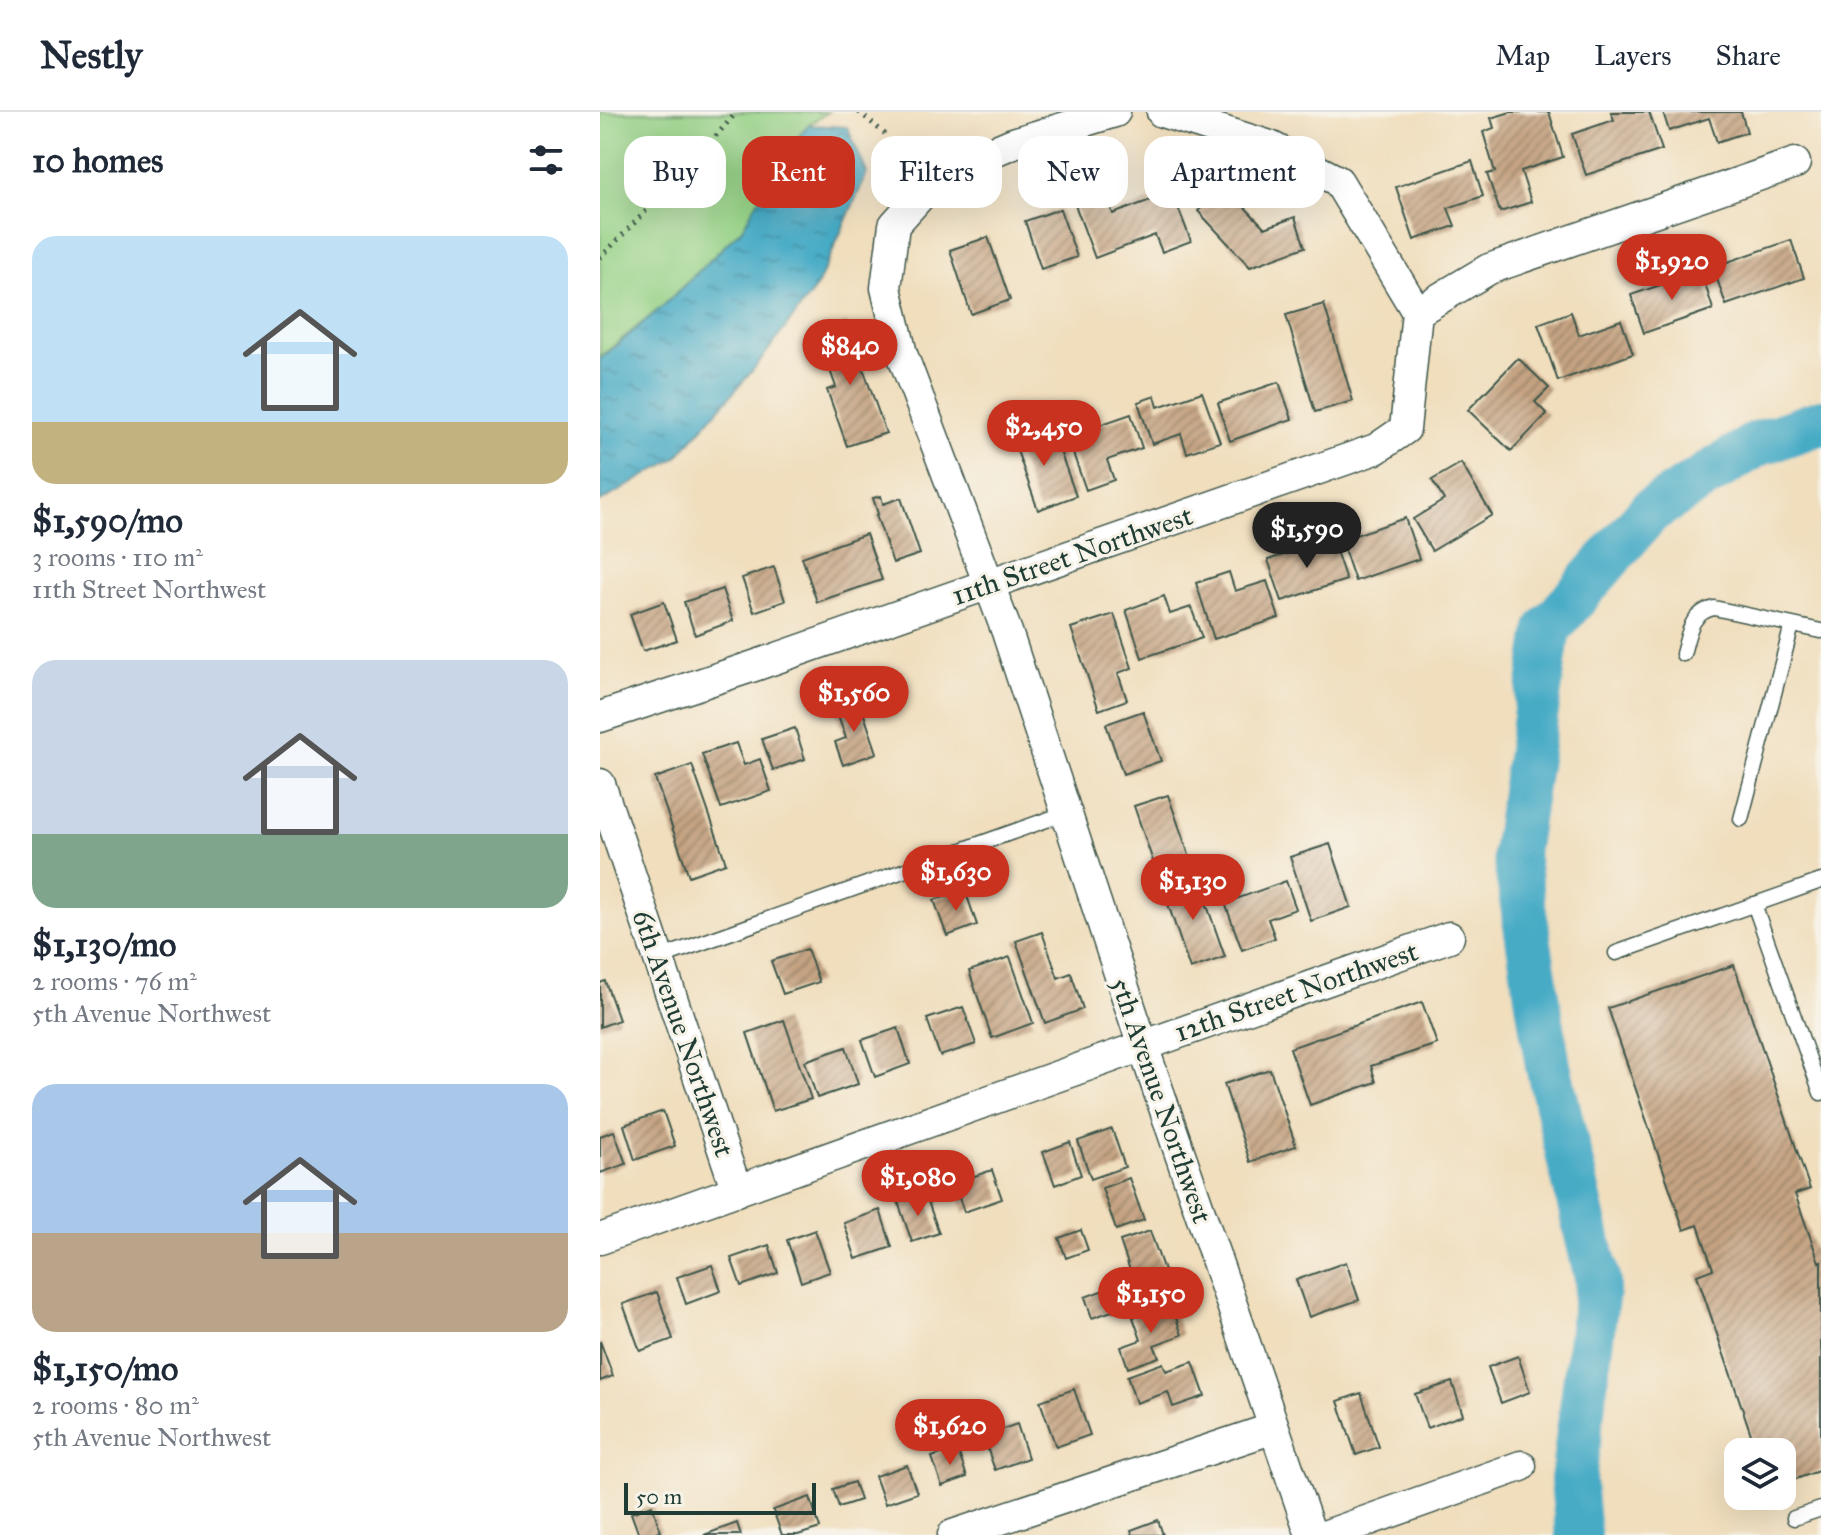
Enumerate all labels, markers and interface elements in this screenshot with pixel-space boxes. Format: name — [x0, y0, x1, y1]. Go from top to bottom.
text: Nestly — [40, 32, 142, 78]
text: Map — [1495, 38, 1550, 73]
text: Layers — [1594, 38, 1672, 73]
text: Share — [1716, 38, 1781, 73]
chip: Buy — [624, 136, 726, 208]
chip: Rent — [742, 136, 855, 208]
chip: Filters — [871, 136, 1002, 208]
chip: New — [1018, 136, 1128, 208]
chip: Apartment — [1144, 136, 1325, 208]
icon: filters — [524, 138, 568, 182]
text: 10 homes — [32, 140, 163, 181]
pin: $1,920 — [1607, 234, 1737, 302]
text: $1,920 — [1635, 244, 1709, 276]
icon: home — [228, 288, 372, 432]
pin: $840 — [803, 319, 897, 387]
text: $840 — [820, 329, 880, 361]
pin: $2,450 — [979, 400, 1109, 468]
text: $2,450 — [1005, 410, 1083, 442]
street label: 11th Street Northwest — [947, 498, 1197, 613]
text: $1,590/mo — [32, 500, 183, 541]
pin: $1,590 — [1242, 502, 1372, 570]
text: $1,590 — [1270, 512, 1344, 544]
text: 3 rooms · 110 m² — [32, 541, 203, 573]
text: 11th Street Northwest — [32, 573, 266, 605]
pin: $1,560 — [789, 666, 919, 734]
text: $1,560 — [818, 676, 890, 708]
icon: home — [228, 712, 372, 856]
pin: $1,630 — [891, 845, 1021, 913]
pin: $1,130 — [1128, 854, 1258, 922]
text: $1,630 — [920, 855, 992, 887]
text: $1,130 — [1159, 864, 1227, 896]
street label: 6th Avenue Northwest — [625, 905, 742, 1161]
text: $1,130/mo — [32, 924, 176, 965]
street label: 12th Street Northwest — [1170, 933, 1422, 1050]
text: 2 rooms · 76 m² — [32, 965, 197, 997]
street label: 5th Avenue Northwest — [1103, 973, 1220, 1228]
text: 5th Avenue Northwest — [32, 997, 271, 1029]
icon: home — [228, 1136, 372, 1280]
pin: $1,080 — [853, 1150, 983, 1218]
text: $1,080 — [880, 1160, 956, 1192]
pin: $1,150 — [1086, 1267, 1216, 1335]
text: $1,150 — [1116, 1277, 1186, 1309]
text: $1,150/mo — [32, 1348, 178, 1389]
text: 2 rooms · 80 m² — [32, 1389, 199, 1421]
pin: $1,620 — [885, 1399, 1015, 1467]
text: $1,620 — [913, 1409, 987, 1441]
text: 5th Avenue Northwest — [32, 1421, 271, 1453]
map controls — [1724, 1438, 1796, 1510]
button: layers — [1724, 1438, 1796, 1510]
scale bar — [624, 1479, 816, 1515]
text: 50 m — [636, 1483, 682, 1510]

